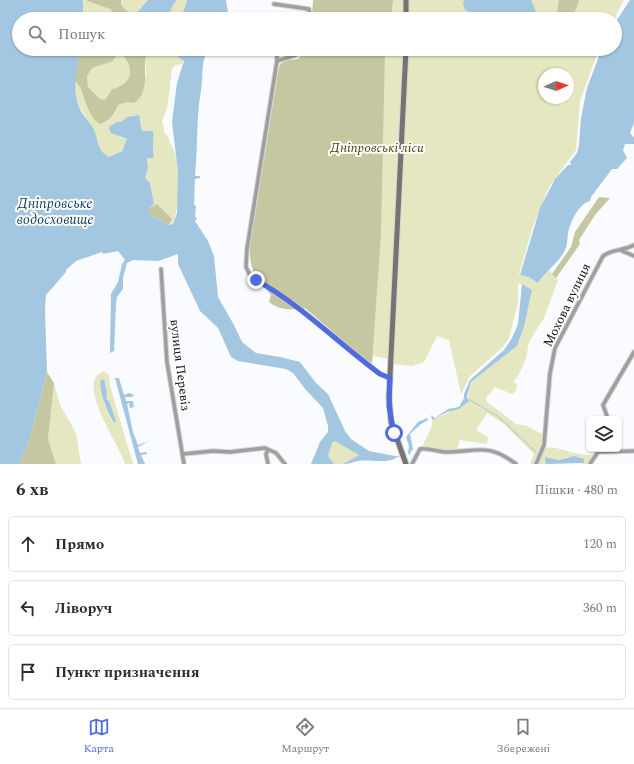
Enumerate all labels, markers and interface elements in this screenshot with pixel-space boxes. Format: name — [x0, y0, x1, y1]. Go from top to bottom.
search box — [12, 12, 622, 56]
icon: search — [26, 23, 48, 45]
text: Пошук — [58, 23, 105, 46]
north arrow — [538, 68, 574, 104]
park label: Дніпровські ліси — [329, 138, 424, 158]
water label: Дніпровське водосховище — [16, 193, 93, 230]
street label: Мохова вулиця — [538, 259, 596, 350]
route end — [247, 271, 265, 289]
street label: вулиця Перевіз — [164, 318, 196, 412]
map controls — [586, 416, 622, 452]
button: layers — [586, 416, 622, 452]
route start — [385, 424, 403, 442]
text: 6 хв — [16, 477, 48, 503]
text: Пішки · 480 m — [535, 480, 618, 500]
icon: ahead — [17, 533, 39, 555]
text: Прямо — [55, 533, 104, 556]
text: 120 m — [583, 534, 617, 554]
icon: left — [17, 597, 39, 619]
text: Ліворуч — [55, 597, 112, 620]
text: 360 m — [583, 598, 617, 618]
icon: arrive — [17, 661, 39, 683]
text: Пункт призначення — [55, 661, 200, 684]
tab: Карта — [84, 716, 114, 757]
tab: Маршрут — [281, 716, 329, 757]
tab: Збережені — [497, 716, 550, 757]

